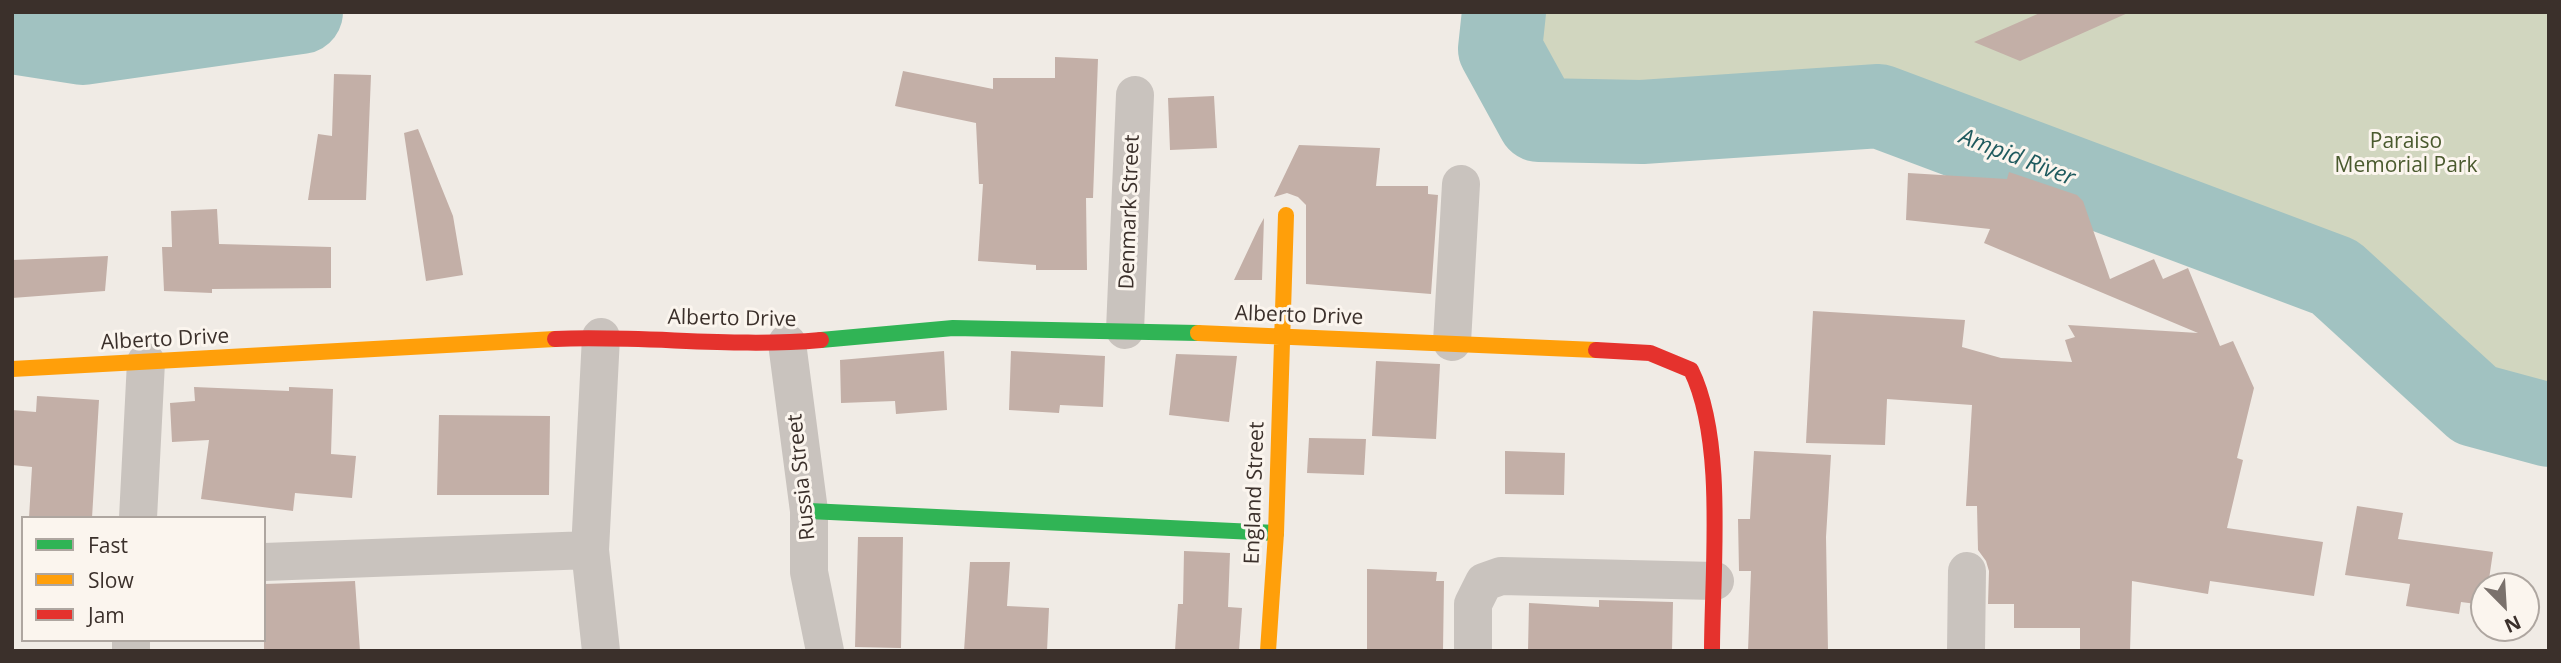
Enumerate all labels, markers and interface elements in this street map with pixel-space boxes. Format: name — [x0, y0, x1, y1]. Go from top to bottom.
water label: Ampid River — [1955, 123, 2079, 193]
park label: Paraiso Memorial Park — [2335, 129, 2477, 179]
street label: Denmark Street — [1115, 134, 1145, 290]
street label: Alberto Drive — [1234, 301, 1364, 331]
street label: Alberto Drive — [667, 305, 797, 333]
street label: Alberto Drive — [100, 324, 230, 356]
street label: Russia Street — [783, 413, 821, 541]
street label: England Street — [1240, 421, 1270, 565]
legend — [21, 516, 266, 642]
text: Fast — [88, 531, 128, 559]
text: Slow — [88, 566, 134, 594]
north arrow — [2470, 572, 2540, 642]
text: Jam — [88, 601, 125, 629]
text: N — [2500, 609, 2525, 639]

